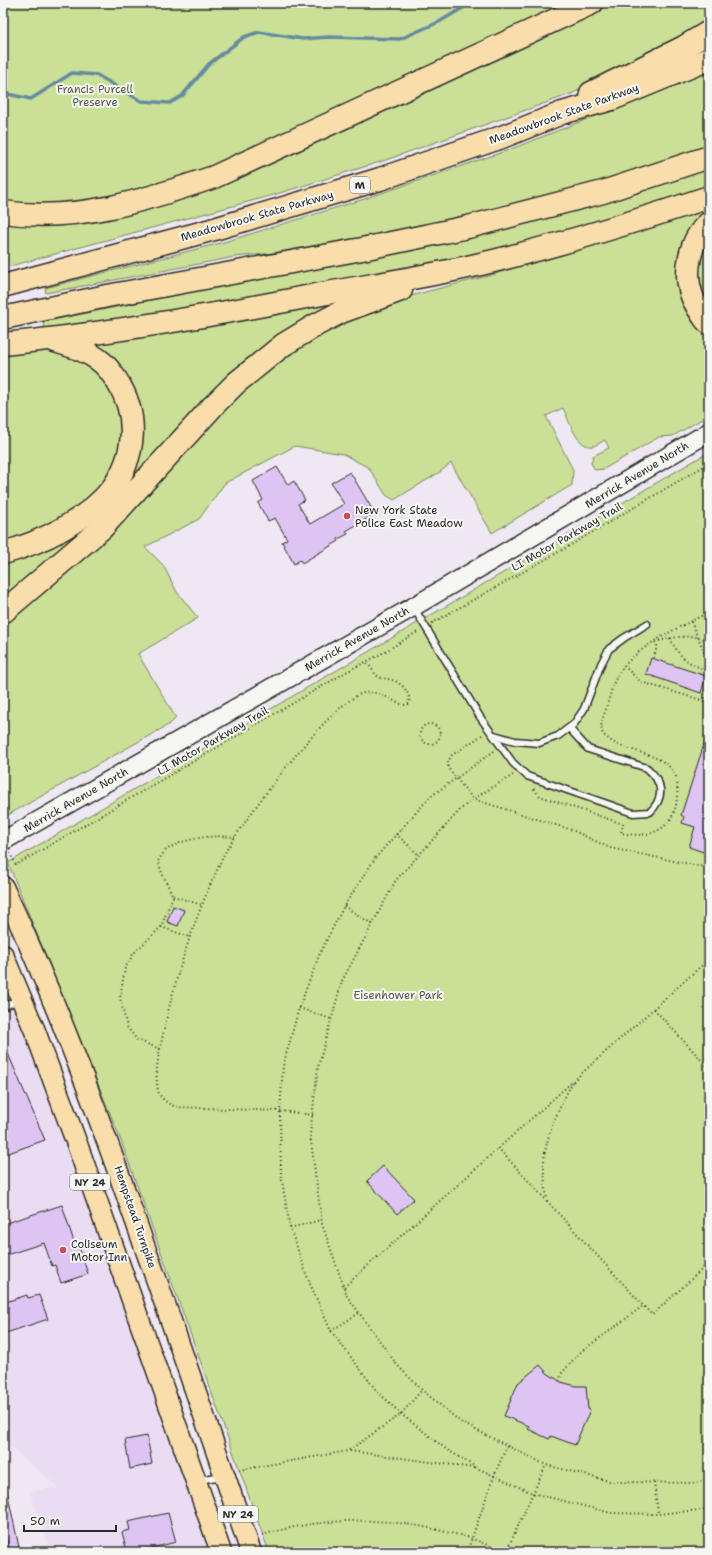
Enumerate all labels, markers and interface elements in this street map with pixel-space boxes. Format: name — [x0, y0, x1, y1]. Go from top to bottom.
street label: Meadowbrook State Parkway — [487, 80, 641, 148]
park label: Francis Purcell Preserve — [57, 82, 134, 110]
road number: M — [350, 177, 370, 193]
street label: Meadowbrook State Parkway — [179, 187, 335, 245]
street label: Merrick Avenue North — [582, 438, 692, 512]
street label: LI Motor Parkway Trail — [509, 499, 626, 575]
place label: New York State Police East Meadow — [355, 503, 463, 531]
marker: New York State Police East Meadow — [342, 511, 352, 521]
street label: Merrick Avenue North — [302, 603, 412, 675]
street label: LI Motor Parkway Trail — [155, 703, 272, 779]
street label: Merrick Avenue North — [21, 764, 131, 836]
park label: Eisenhower Park — [353, 988, 443, 1003]
street label: Hempstead Turnpike — [110, 1164, 160, 1270]
road number: NY 24 — [70, 1174, 110, 1190]
place label: Coliseum Motor Inn — [71, 1237, 128, 1265]
marker: Coliseum Motor Inn — [58, 1245, 68, 1255]
road number: NY 24 — [218, 1506, 258, 1522]
scale bar — [24, 1507, 116, 1533]
text: 50 m — [30, 1513, 60, 1529]

